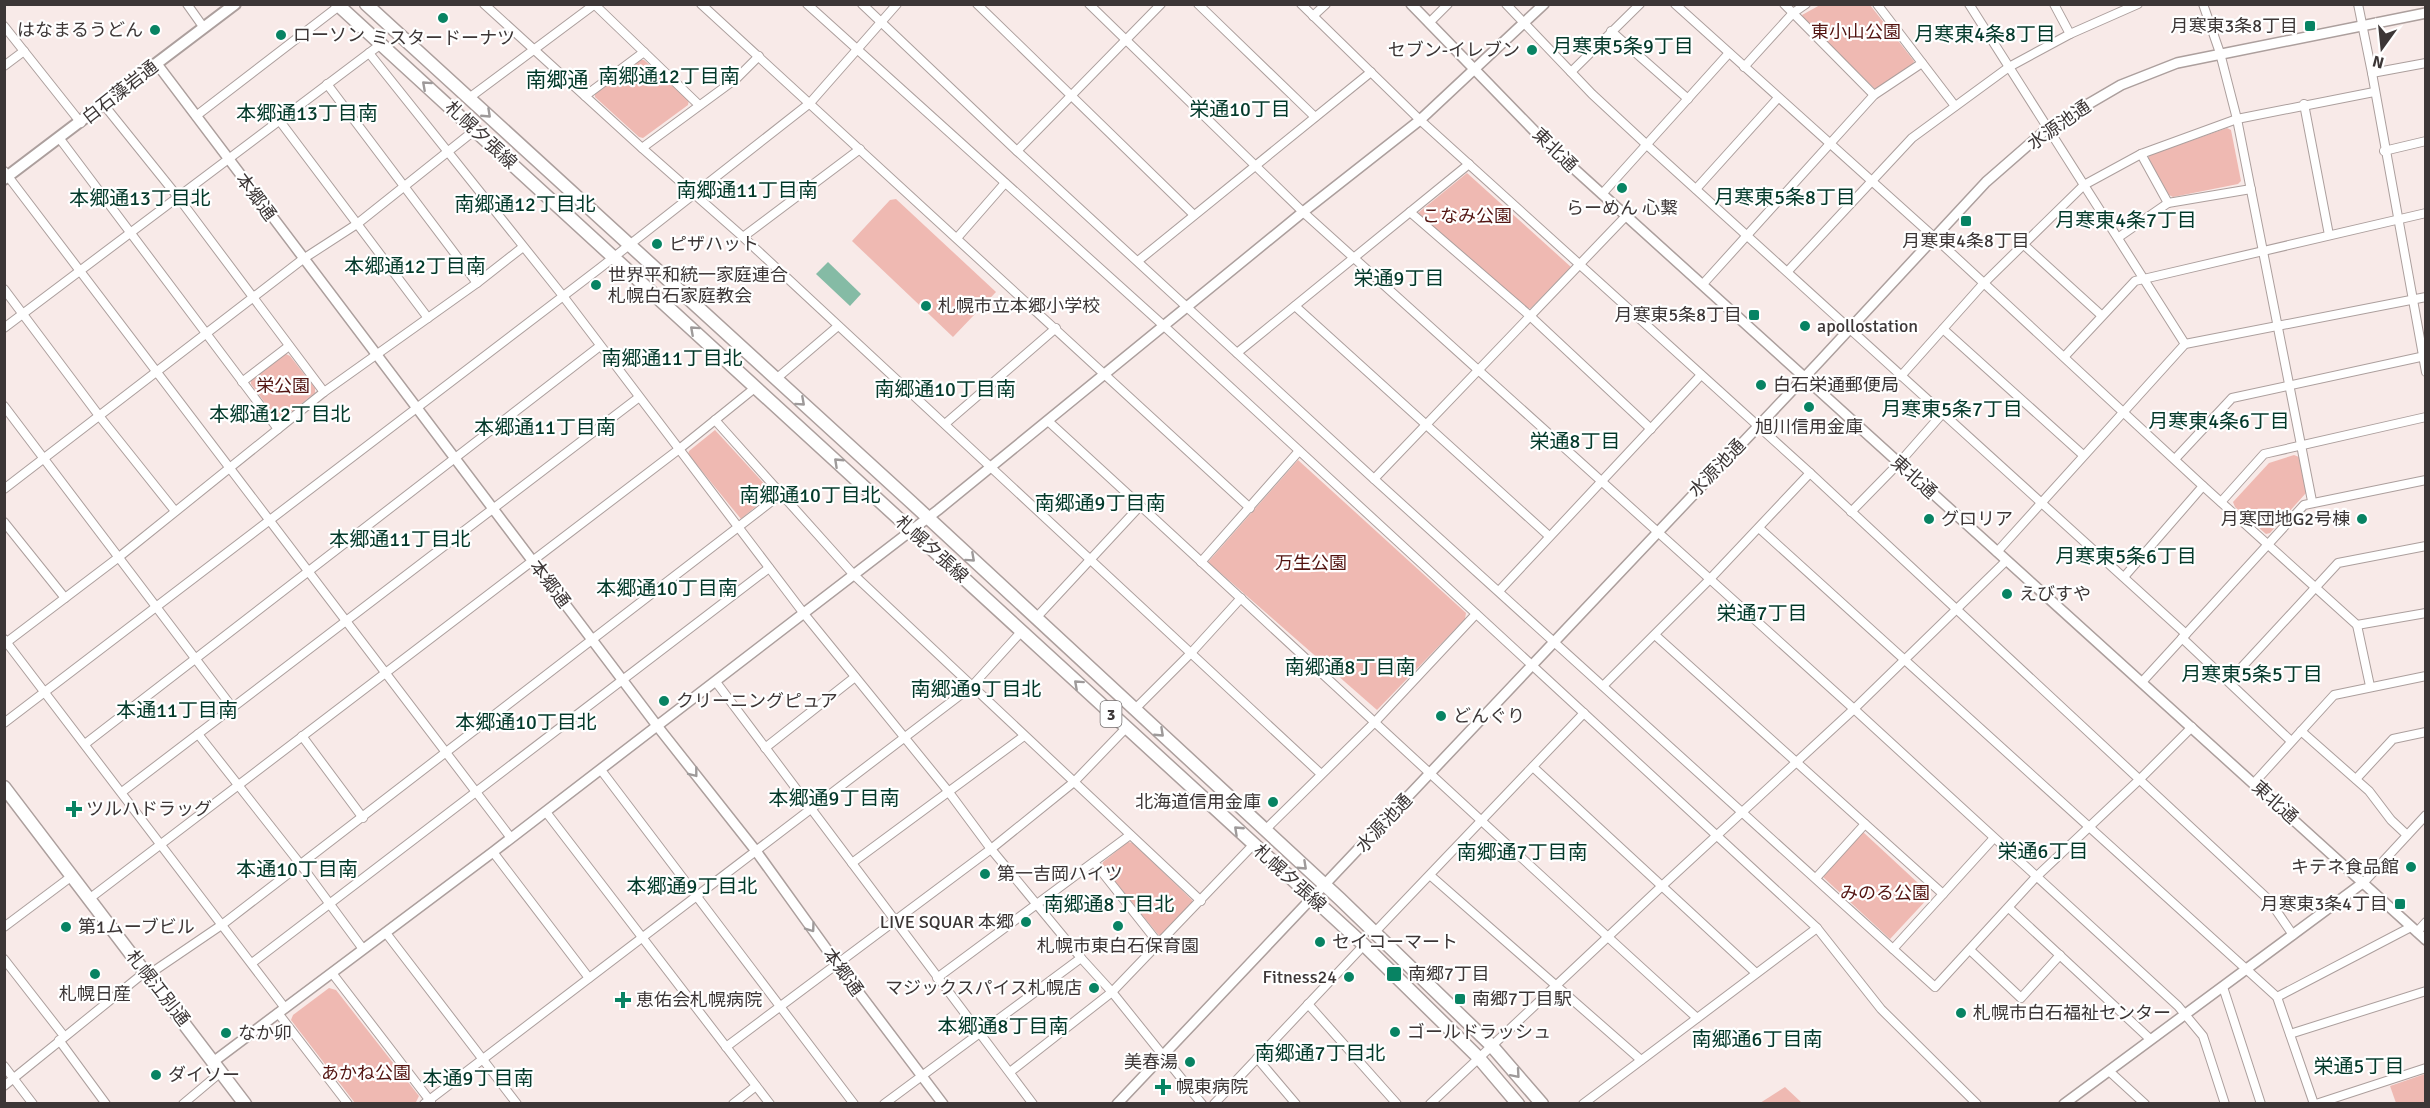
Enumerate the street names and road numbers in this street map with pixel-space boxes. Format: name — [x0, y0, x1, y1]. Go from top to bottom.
street label: 白石藻岩通 — [78, 56, 162, 128]
street label: 水源池通 — [2023, 95, 2095, 155]
street label: 札幌夕張線 — [441, 96, 521, 174]
street label: 東北通 — [1528, 123, 1582, 177]
street label: 本郷通 — [231, 169, 281, 225]
street label: 水源池通 — [1684, 434, 1750, 502]
street label: 東北通 — [1887, 451, 1941, 503]
street label: 札幌夕張線 — [891, 511, 973, 587]
street label: 本郷通 — [525, 556, 575, 612]
road number: 3 — [1100, 701, 1122, 727]
street label: 東北通 — [2248, 776, 2302, 828]
street label: 水源池通 — [1351, 789, 1417, 857]
street label: 札幌夕張線 — [1249, 840, 1331, 916]
street label: 本郷通 — [818, 944, 868, 1000]
street label: 札幌江別通 — [122, 946, 194, 1030]

